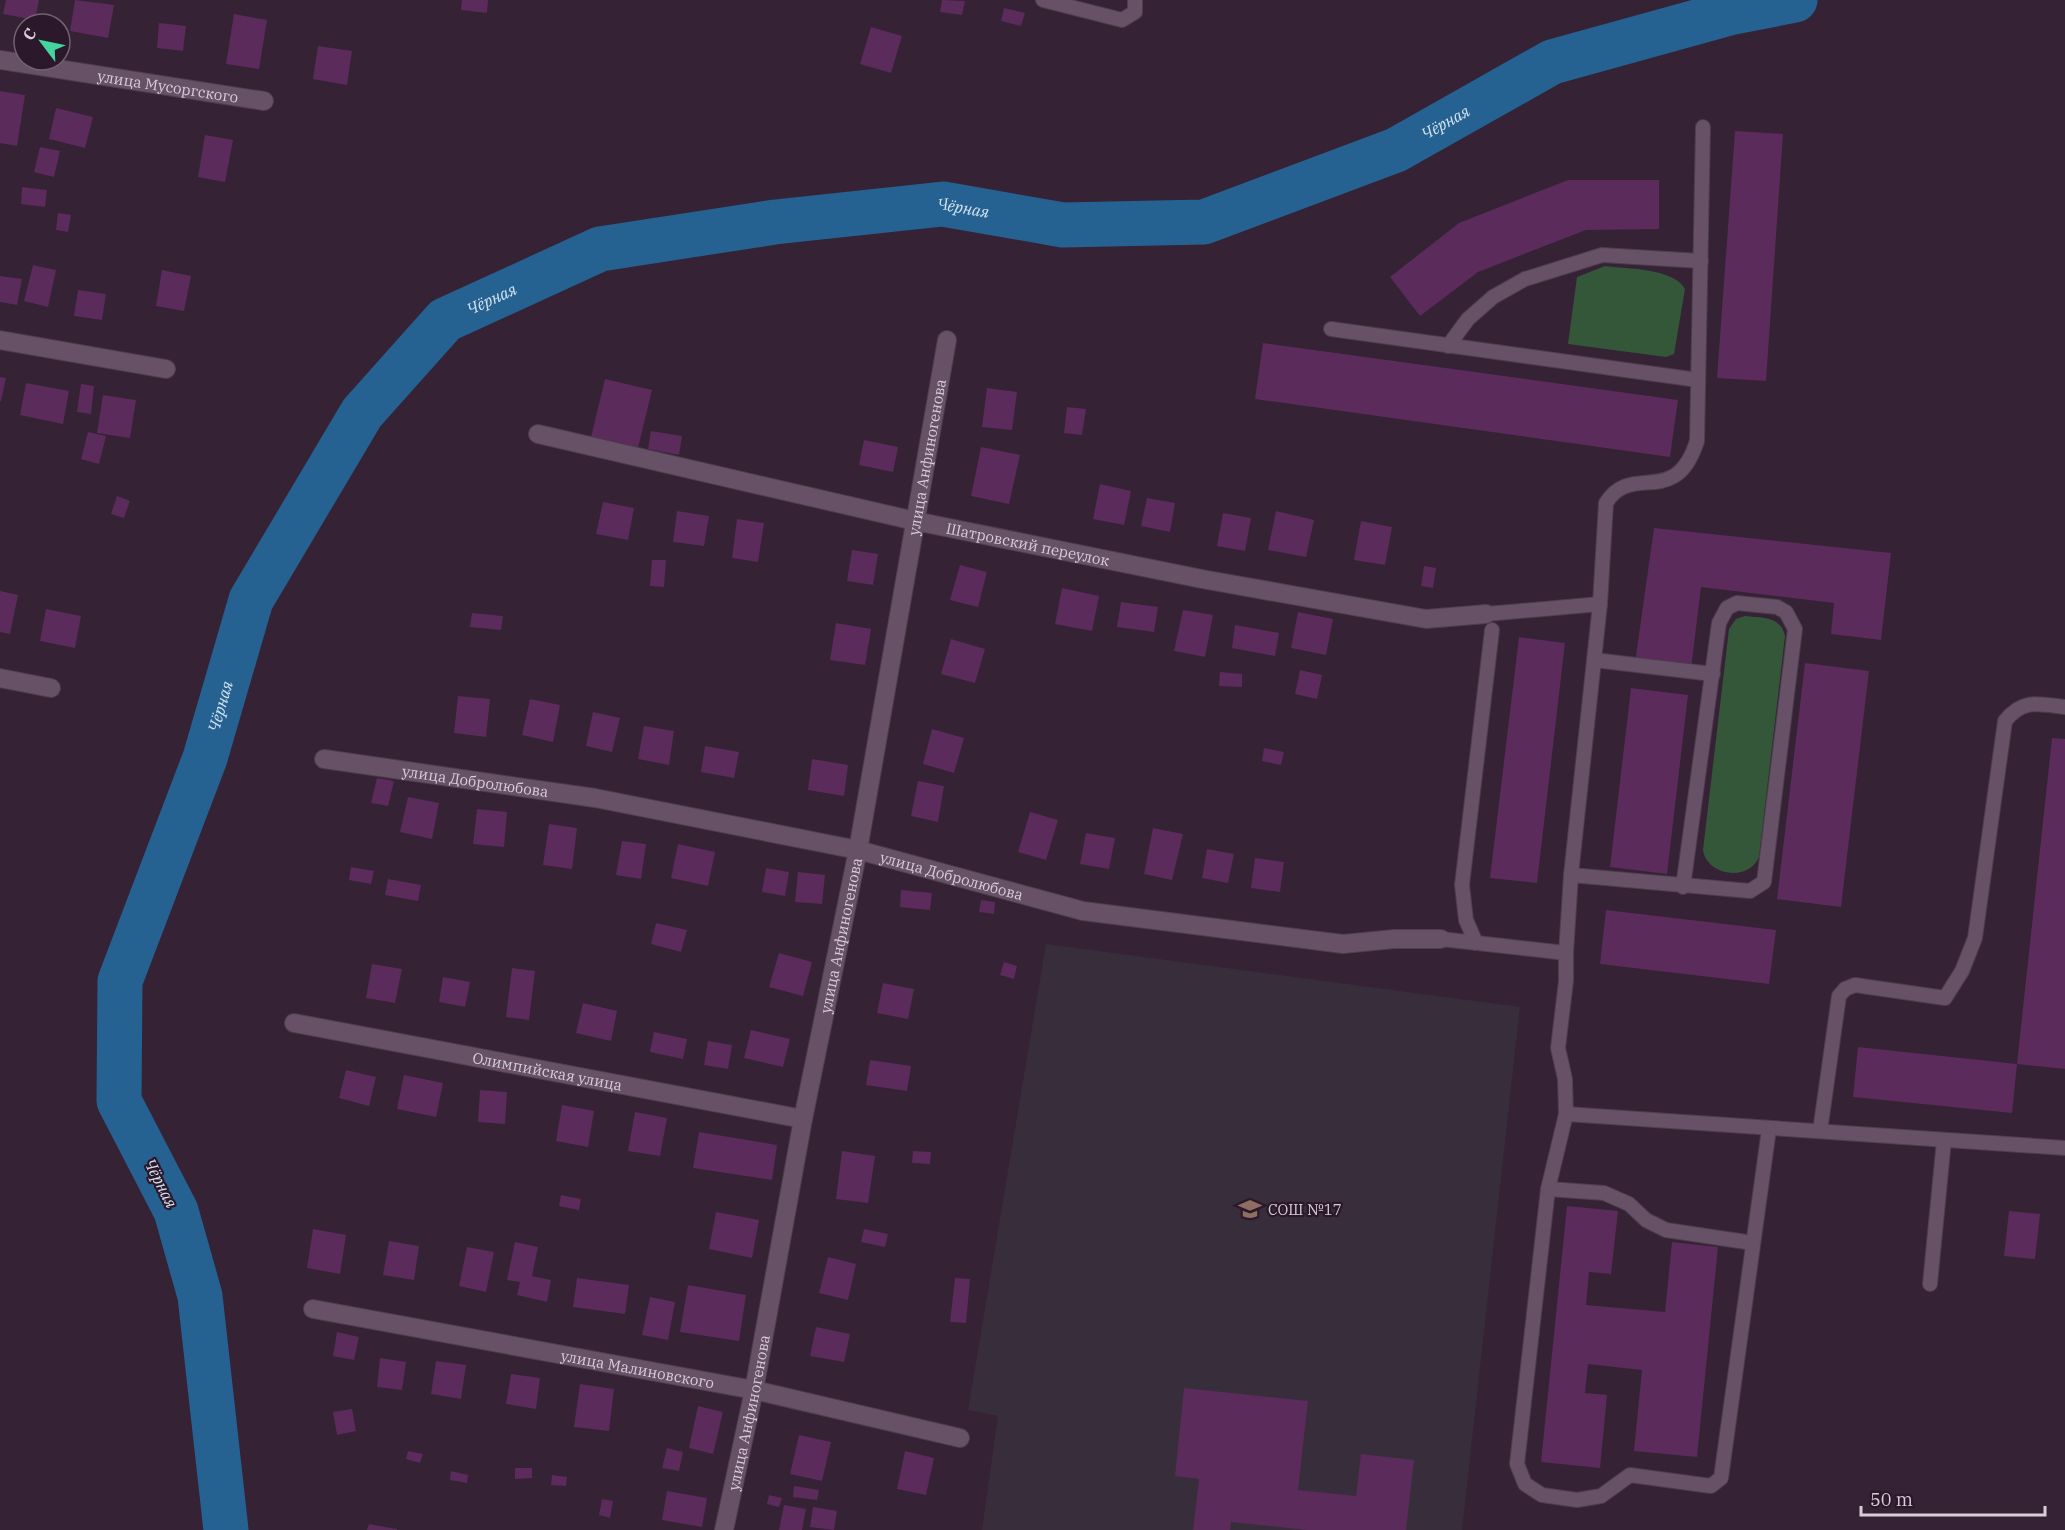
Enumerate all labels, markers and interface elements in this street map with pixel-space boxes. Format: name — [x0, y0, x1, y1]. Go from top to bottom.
north arrow — [12, 12, 72, 72]
text: С — [18, 24, 41, 44]
street label: улица Мусоргского — [96, 66, 240, 106]
water label: Чёрная — [1417, 100, 1474, 144]
water label: Чёрная — [936, 193, 991, 222]
water label: Чёрная — [463, 278, 520, 319]
street label: улица Анфиногенова — [904, 377, 950, 537]
street label: Шатровский переулок — [945, 518, 1111, 570]
water label: Чёрная — [203, 678, 237, 734]
street label: улица Добролюбова — [401, 761, 550, 801]
street label: улица Добролюбова — [878, 847, 1025, 904]
street label: улица Анфиногенова — [815, 856, 866, 1015]
street label: Олимпийская улица — [471, 1047, 624, 1094]
water label: Чёрная — [140, 1155, 182, 1211]
school or university icon: СОШ №17 — [1237, 1196, 1263, 1222]
place label: СОШ №17 — [1268, 1200, 1342, 1219]
street label: улица Анфиногенова — [723, 1333, 773, 1492]
street label: улица Малиновского — [559, 1345, 716, 1392]
scale bar — [1861, 1479, 2046, 1517]
text: 50 m — [1870, 1488, 1913, 1511]

